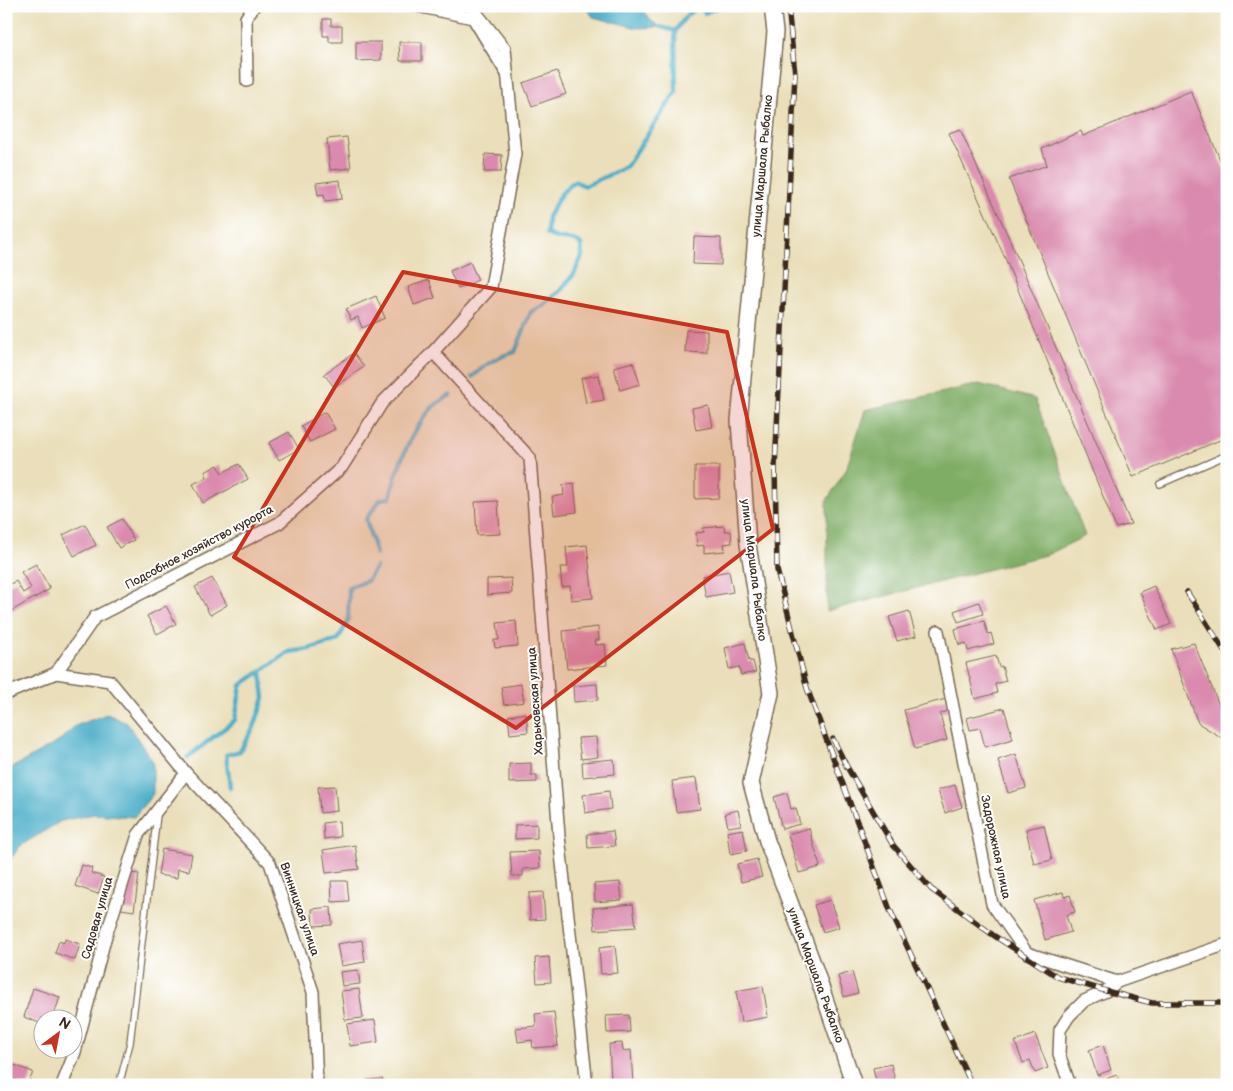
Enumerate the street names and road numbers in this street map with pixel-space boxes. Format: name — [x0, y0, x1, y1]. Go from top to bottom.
street label: улица Маршала Рыбалко — [749, 94, 776, 238]
street label: улица Маршала Рыбалко — [737, 498, 770, 642]
street label: Подсобное хозяйство курорта — [123, 502, 276, 593]
street label: Харьковская улица — [524, 647, 547, 755]
street label: Задорожная улица — [977, 794, 1014, 900]
street label: Винницкая улица — [276, 860, 323, 958]
street label: Садовая улица — [79, 875, 116, 961]
street label: улица Маршала Рыбалко — [784, 905, 847, 1045]

